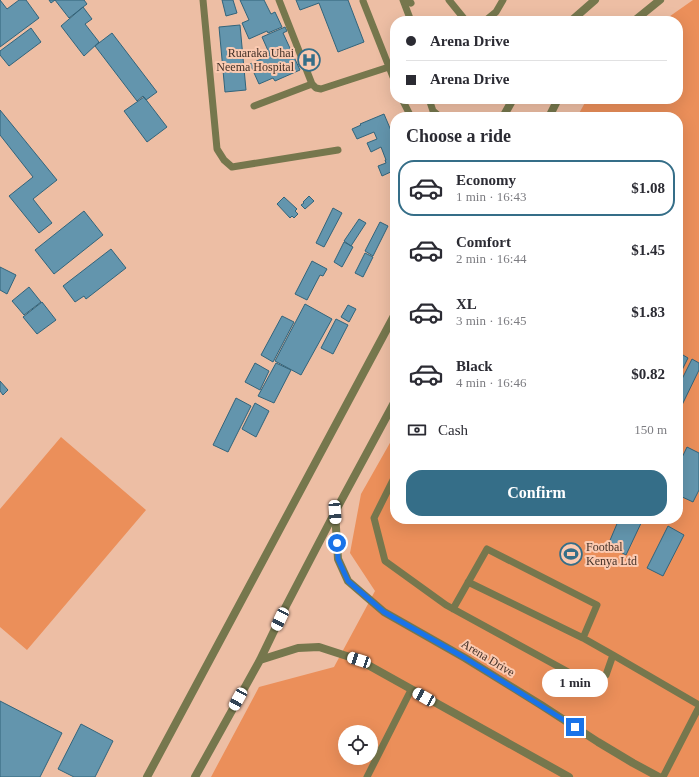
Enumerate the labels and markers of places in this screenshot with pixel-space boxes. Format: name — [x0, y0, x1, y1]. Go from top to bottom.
place label: Ruaraka Uhai Neema Hospital — [216, 46, 295, 74]
hospital icon: Ruaraka Uhai Neema Hospital — [296, 47, 322, 73]
place label: Footbal Kenya Ltd — [586, 540, 637, 568]
sports icon: Footbal Kenya Ltd — [558, 541, 584, 567]

